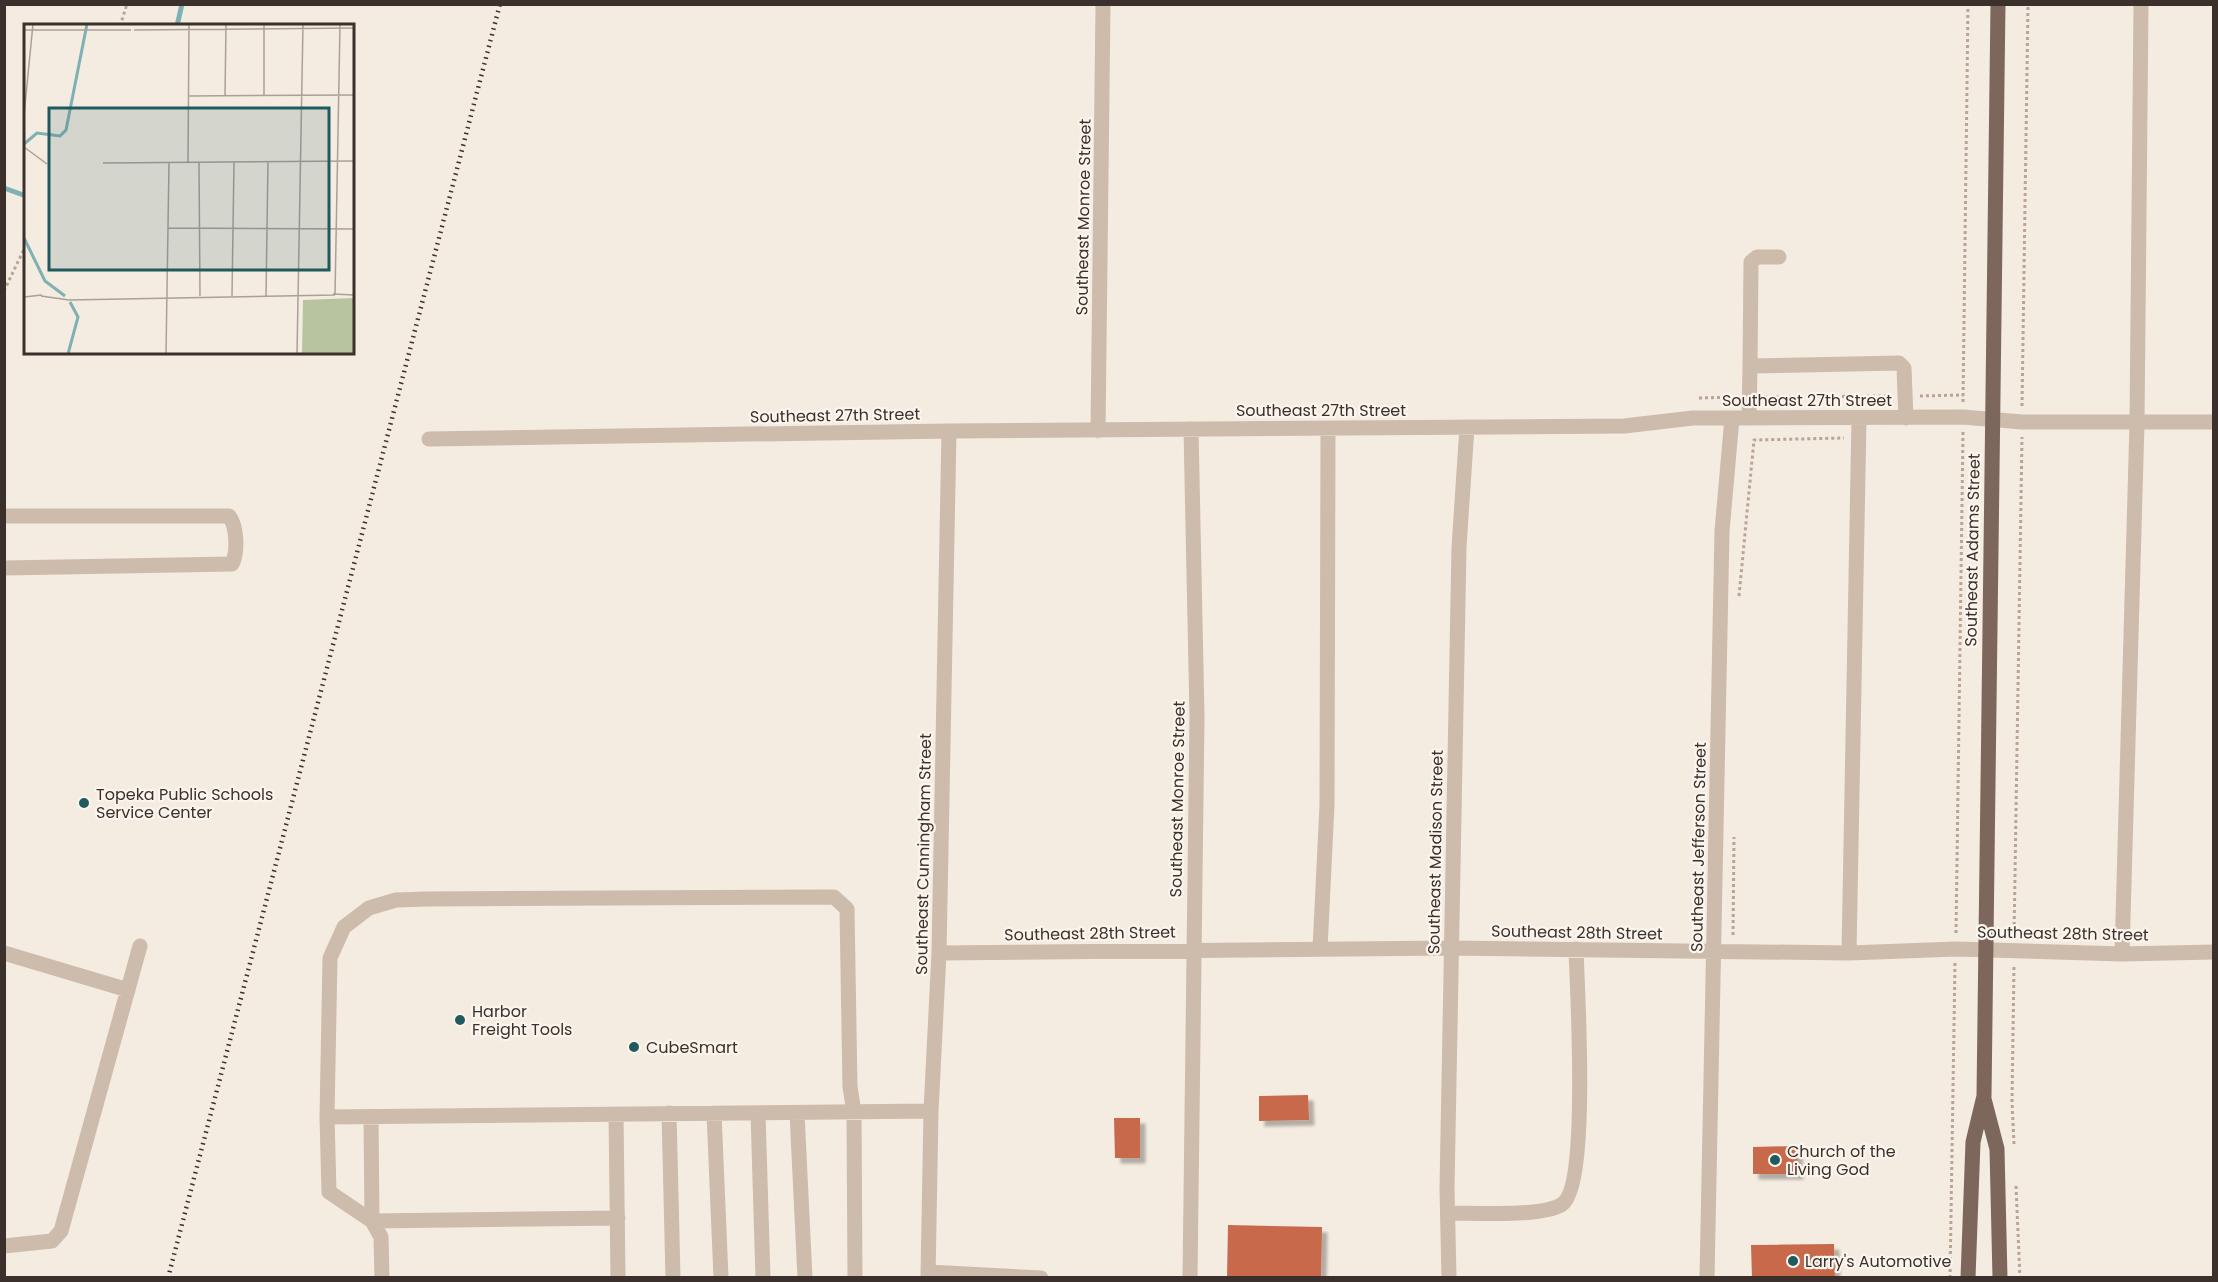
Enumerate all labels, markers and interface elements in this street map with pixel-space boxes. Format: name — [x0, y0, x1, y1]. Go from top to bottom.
inset map — [24, 24, 354, 354]
street label: Southeast Monroe Street — [1070, 118, 1097, 316]
street label: Southeast 27th Street — [1722, 389, 1892, 412]
street label: Southeast 27th Street — [1236, 399, 1406, 422]
street label: Southeast 27th Street — [750, 403, 920, 428]
street label: Southeast Adams Street — [1959, 453, 1986, 647]
street label: Southeast Monroe Street — [1164, 700, 1191, 898]
street label: Southeast Cunningham Street — [910, 733, 937, 975]
street label: Southeast Jefferson Street — [1685, 742, 1712, 952]
street label: Southeast Madison Street — [1422, 749, 1449, 954]
place label: Topeka Public Schools Service Center — [96, 783, 273, 824]
marker: Topeka Public Schools Service Center — [77, 796, 91, 810]
street label: Southeast 28th Street — [1491, 920, 1663, 945]
street label: Southeast 28th Street — [1004, 921, 1176, 946]
street label: Southeast 28th Street — [1977, 921, 2149, 946]
place label: Harbor Freight Tools — [472, 1000, 572, 1041]
marker: Harbor Freight Tools — [453, 1013, 467, 1027]
place label: CubeSmart — [646, 1036, 738, 1059]
marker: CubeSmart — [627, 1040, 641, 1054]
place label: Church of the Living God — [1787, 1140, 1896, 1181]
marker: Church of the Living God — [1768, 1153, 1782, 1167]
place label: Larry's Automotive — [1805, 1250, 1951, 1273]
marker: Larry's Automotive — [1786, 1254, 1800, 1268]

